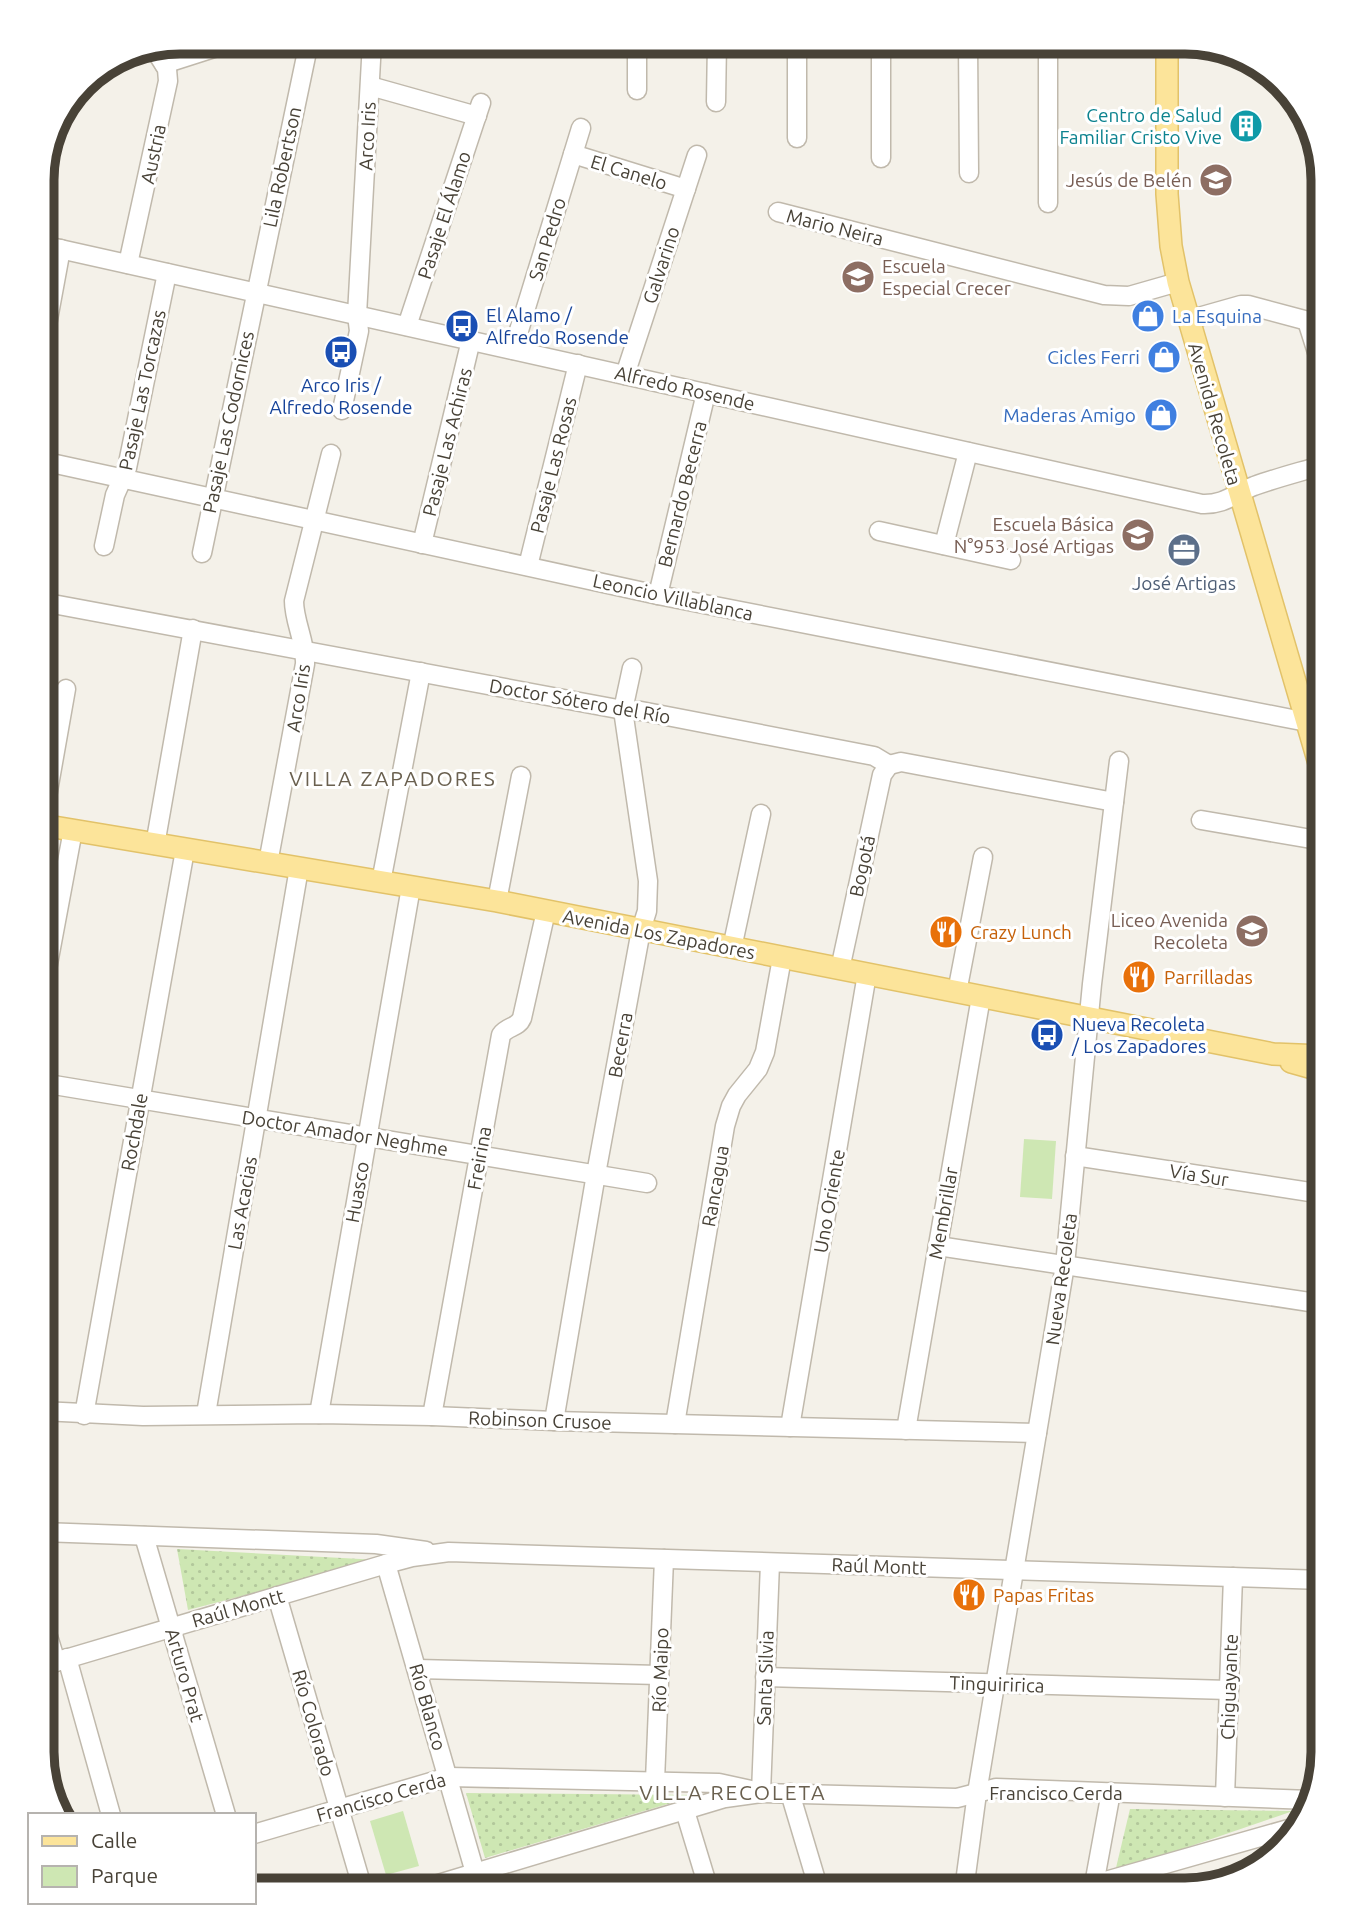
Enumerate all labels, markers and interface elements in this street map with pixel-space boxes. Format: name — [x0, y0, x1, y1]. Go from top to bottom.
street label: Arco Iris — [354, 101, 380, 171]
place label: Centro de Salud Familiar Cristo Vive — [1059, 104, 1222, 148]
street label: Lila Robertson — [258, 105, 306, 229]
building icon: Centro de Salud Familiar Cristo Vive — [1227, 107, 1265, 145]
street label: Austria — [136, 122, 170, 186]
street label: Pasaje El Álamo — [413, 148, 475, 282]
street label: El Canelo — [588, 150, 670, 194]
school or university icon: Jesús de Belén — [1197, 161, 1235, 199]
place label: Jesús de Belén — [1066, 169, 1192, 191]
street label: San Pedro — [524, 195, 570, 283]
street label: Mario Neira — [784, 204, 886, 250]
street label: Galvarino — [638, 223, 684, 307]
place label: Escuela Especial Crecer — [882, 255, 1011, 299]
school or university icon: Escuela Especial Crecer — [839, 258, 877, 296]
shop icon: La Esquina — [1129, 297, 1167, 335]
place label: El Alamo / Alfredo Rosende — [486, 304, 629, 348]
place label: La Esquina — [1172, 305, 1262, 327]
bus stop icon: El Alamo / Alfredo Rosende — [443, 307, 481, 345]
street label: Pasaje Las Torcazas — [114, 308, 170, 472]
street label: Pasaje Las Codornices — [198, 329, 258, 515]
bus stop icon: Arco Iris / Alfredo Rosende — [322, 333, 360, 371]
shop icon: Cicles Ferri — [1145, 338, 1183, 376]
street label: Avenida Recoleta — [1184, 340, 1246, 488]
place label: Cicles Ferri — [1047, 346, 1140, 368]
street label: Alfredo Rosende — [613, 361, 757, 415]
street label: Pasaje Las Achiras — [418, 365, 476, 519]
place label: Arco Iris / Alfredo Rosende — [270, 374, 412, 418]
street label: Pasaje Las Rosas — [525, 395, 581, 535]
shop icon: Maderas Amigo — [1142, 396, 1180, 434]
place label: Maderas Amigo — [1003, 404, 1136, 426]
street label: Bernardo Becerra — [653, 419, 711, 569]
place label: Escuela Básica N°953 José Artigas — [954, 513, 1114, 557]
school or university icon: Escuela Básica N°953 José Artigas — [1119, 516, 1157, 554]
office icon: José Artigas — [1165, 531, 1203, 569]
street label: Leoncio Villablanca — [591, 569, 755, 625]
place label: José Artigas — [1132, 572, 1236, 594]
street label: Arco Iris — [282, 662, 314, 734]
street label: Doctor Sótero del Río — [488, 674, 672, 728]
district label: VILLA ZAPADORES — [289, 766, 497, 790]
street label: Bogotá — [845, 833, 879, 899]
street label: Avenida Los Zapadores — [561, 905, 757, 963]
place label: Liceo Avenida Recoleta — [1111, 909, 1228, 953]
school or university icon: Liceo Avenida Recoleta — [1233, 912, 1271, 950]
restaurant icon: Crazy Lunch — [927, 913, 965, 951]
place label: Crazy Lunch — [970, 921, 1072, 943]
restaurant icon: Parrilladas — [1120, 958, 1158, 996]
place label: Parrilladas — [1164, 966, 1253, 988]
street label: Becerra — [603, 1011, 637, 1079]
place label: Nueva Recoleta / Los Zapadores — [1071, 1013, 1206, 1057]
bus stop icon: Nueva Recoleta / Los Zapadores — [1028, 1016, 1066, 1054]
street label: Rochdale — [116, 1091, 152, 1173]
street label: Doctor Amador Neghme — [240, 1106, 450, 1160]
street label: Freirina — [463, 1124, 495, 1192]
street label: Rancagua — [697, 1143, 733, 1229]
street label: Uno Oriente — [809, 1147, 849, 1255]
street label: Las Acacias — [223, 1155, 261, 1251]
street label: Vía Sur — [1168, 1159, 1230, 1191]
street label: Huasco — [341, 1160, 373, 1224]
street label: Membrillar — [924, 1165, 962, 1261]
street label: Nueva Recoleta — [1041, 1212, 1081, 1346]
street label: Robinson Crusoe — [468, 1407, 612, 1433]
street label: Raúl Montt — [831, 1553, 927, 1579]
restaurant icon: Papas Fritas — [950, 1576, 988, 1614]
street label: Raúl Montt — [189, 1584, 287, 1632]
place label: Papas Fritas — [993, 1584, 1094, 1606]
street label: Arturo Prat — [161, 1626, 209, 1725]
street label: Río Maipo — [648, 1627, 672, 1713]
street label: Santa Silvia — [752, 1630, 778, 1726]
street label: Chiguayante — [1216, 1633, 1242, 1741]
street label: Río Blanco — [405, 1661, 451, 1753]
street label: Río Colorado — [288, 1667, 340, 1779]
street label: Tinguiririca — [949, 1671, 1045, 1697]
street label: Francisco Cerda — [314, 1768, 448, 1826]
district label: VILLA RECOLETA — [639, 1780, 827, 1804]
street label: Francisco Cerda — [989, 1782, 1123, 1804]
legend — [28, 1813, 256, 1904]
text: Calle — [91, 1828, 137, 1852]
text: Parque — [91, 1863, 158, 1887]

